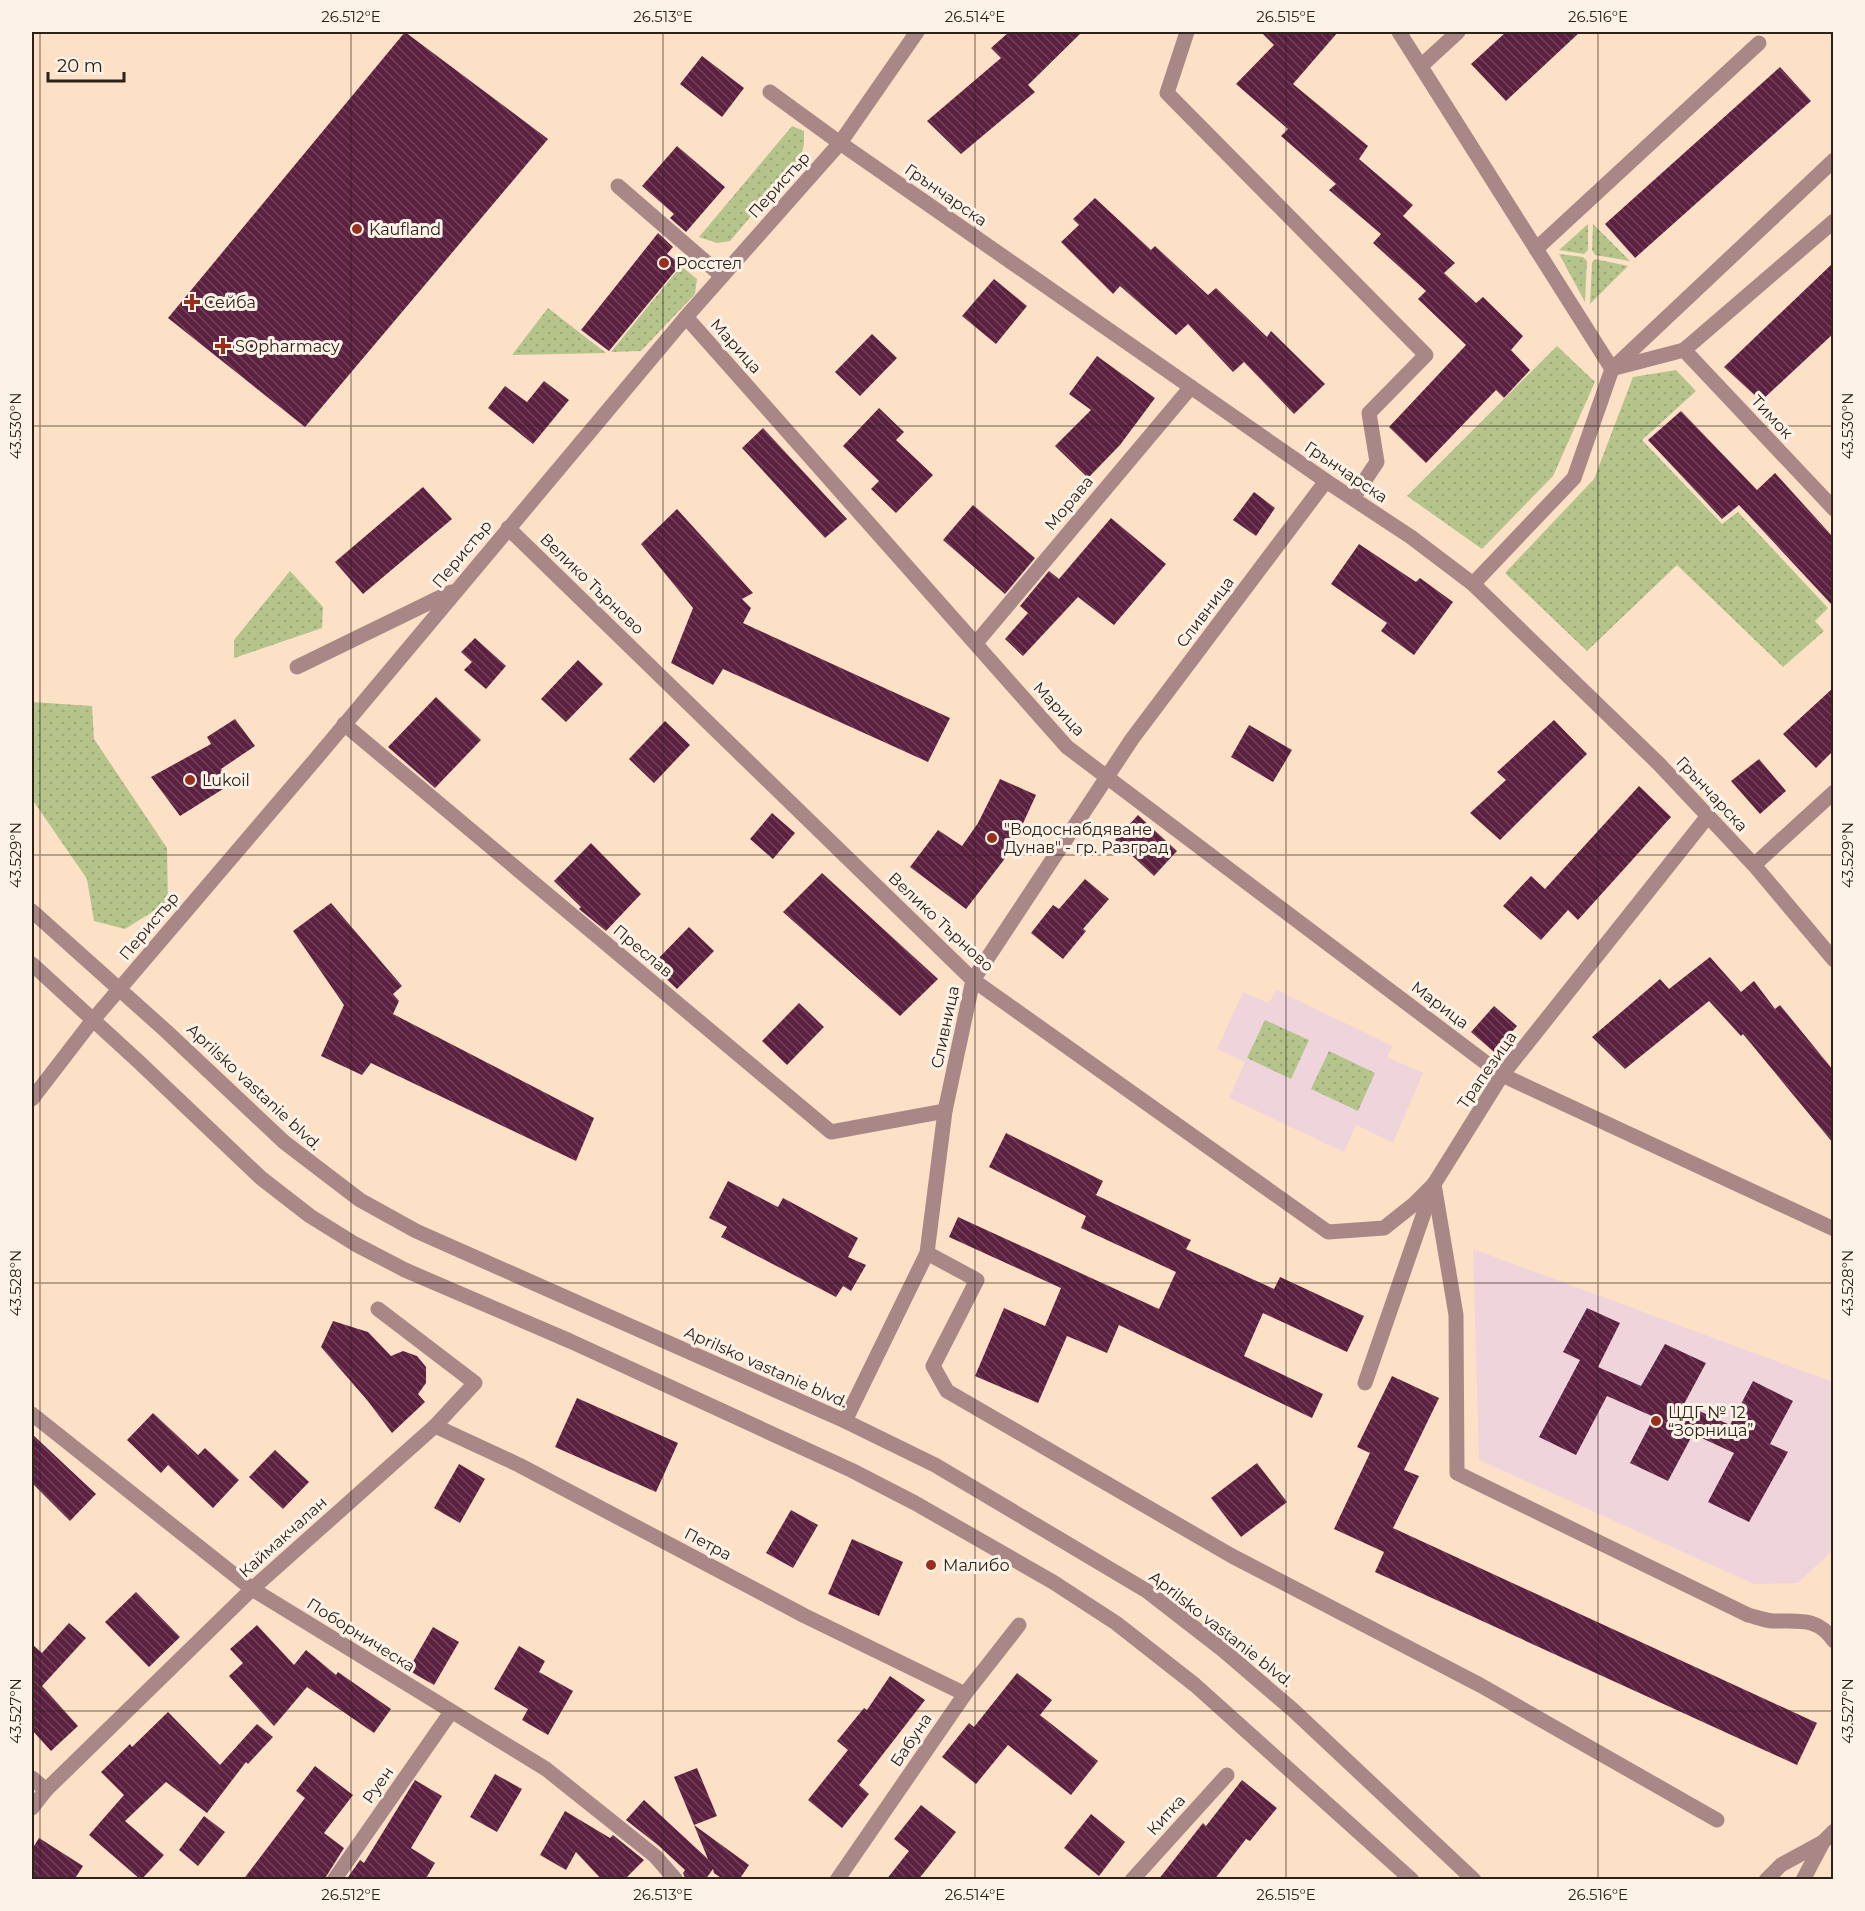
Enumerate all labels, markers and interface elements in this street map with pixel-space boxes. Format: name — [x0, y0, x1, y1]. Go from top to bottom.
text: 26.512°E — [321, 7, 381, 26]
text: 26.513°E — [633, 7, 693, 26]
text: 26.514°E — [945, 7, 1005, 26]
text: 26.515°E — [1256, 7, 1316, 26]
text: 26.516°E — [1568, 7, 1628, 26]
scale bar — [48, 45, 124, 83]
text: 20 m — [57, 55, 103, 77]
street label: Перистър — [744, 148, 814, 222]
street label: Грънчарска — [901, 160, 991, 230]
place label: Kaufland — [369, 220, 441, 239]
marker: Kaufland — [350, 222, 364, 236]
place label: Росстел — [676, 254, 742, 273]
marker: Росстел — [657, 256, 671, 270]
place label: Сейба — [204, 293, 256, 312]
marker: Сейба — [185, 295, 199, 309]
street label: Марица — [707, 315, 765, 377]
place label: SOpharmacy — [235, 337, 340, 356]
marker: SOpharmacy — [216, 339, 230, 353]
street label: Тимок — [1747, 391, 1797, 443]
text: 43.530°N — [6, 393, 25, 459]
text: 43.530°N — [1838, 393, 1857, 459]
street label: Грънчарска — [1301, 437, 1391, 507]
street label: Морава — [1041, 472, 1097, 534]
street label: Перистър — [428, 516, 496, 592]
street label: Велико Търново — [536, 530, 648, 638]
street label: Сливница — [1172, 573, 1238, 651]
street label: Марица — [1029, 678, 1089, 740]
street label: Грънчарска — [1672, 752, 1752, 836]
place label: Lukoil — [202, 771, 250, 790]
marker: Lukoil — [183, 773, 197, 787]
place label: "Водоснабдяване Дунав" - гр. Разград — [1004, 820, 1169, 857]
text: 43.529°N — [6, 822, 25, 888]
text: 43.529°N — [1838, 822, 1857, 888]
marker: "Водоснабдяване Дунав" - гр. Разград — [985, 831, 999, 845]
street label: Велико Търново — [884, 868, 998, 976]
street label: Перистър — [115, 888, 183, 964]
street label: Преслав — [609, 921, 677, 981]
street label: Марица — [1408, 977, 1472, 1033]
street label: Сливница — [927, 984, 963, 1070]
street label: Aprilsko vastanie blvd. — [183, 1020, 325, 1154]
street label: Трапезица — [1453, 1028, 1521, 1112]
text: 43.528°N — [6, 1250, 25, 1316]
text: 43.528°N — [1838, 1250, 1857, 1316]
street label: Aprilsko vastanie blvd. — [682, 1322, 850, 1412]
place label: ЦДГ № 12 “Зорница” — [1668, 1403, 1753, 1440]
marker: ЦДГ № 12 “Зорница” — [1649, 1414, 1663, 1428]
street label: Каймакчалан — [235, 1493, 331, 1581]
street label: Петра — [681, 1524, 735, 1564]
place label: Малибо — [943, 1556, 1010, 1575]
marker: Малибо — [924, 1558, 938, 1572]
street label: Aprilsko vastanie blvd. — [1146, 1567, 1296, 1691]
street label: Поборническа — [303, 1594, 419, 1676]
text: 43.527°N — [6, 1678, 25, 1744]
text: 43.527°N — [1838, 1678, 1857, 1744]
street label: Бабуна — [886, 1710, 936, 1770]
street label: Руен — [359, 1763, 397, 1807]
street label: Китка — [1143, 1791, 1189, 1839]
text: 26.512°E — [321, 1885, 381, 1904]
text: 26.513°E — [633, 1885, 693, 1904]
text: 26.514°E — [945, 1885, 1005, 1904]
text: 26.515°E — [1256, 1885, 1316, 1904]
text: 26.516°E — [1568, 1885, 1628, 1904]

